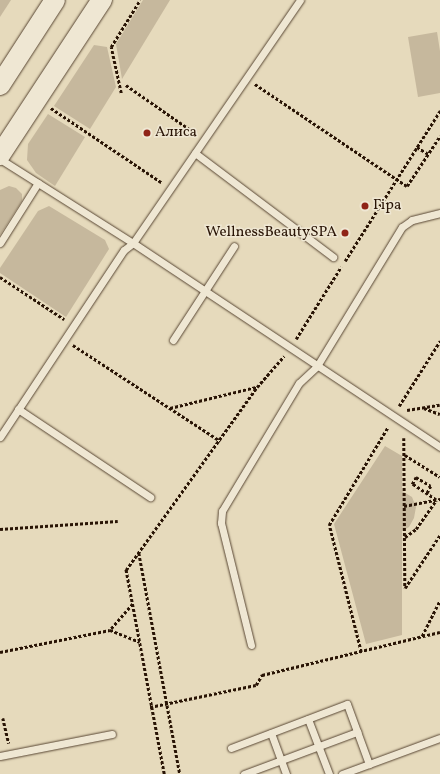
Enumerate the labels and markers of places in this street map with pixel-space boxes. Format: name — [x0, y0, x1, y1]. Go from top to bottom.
place label: Алиса — [155, 124, 197, 142]
marker: Алиса — [142, 128, 152, 138]
place label: Гіра — [373, 197, 401, 215]
marker: Гіра — [360, 201, 370, 211]
place label: WellnessBeautySPA — [206, 224, 337, 242]
marker: WellnessBeautySPA — [340, 228, 350, 238]

